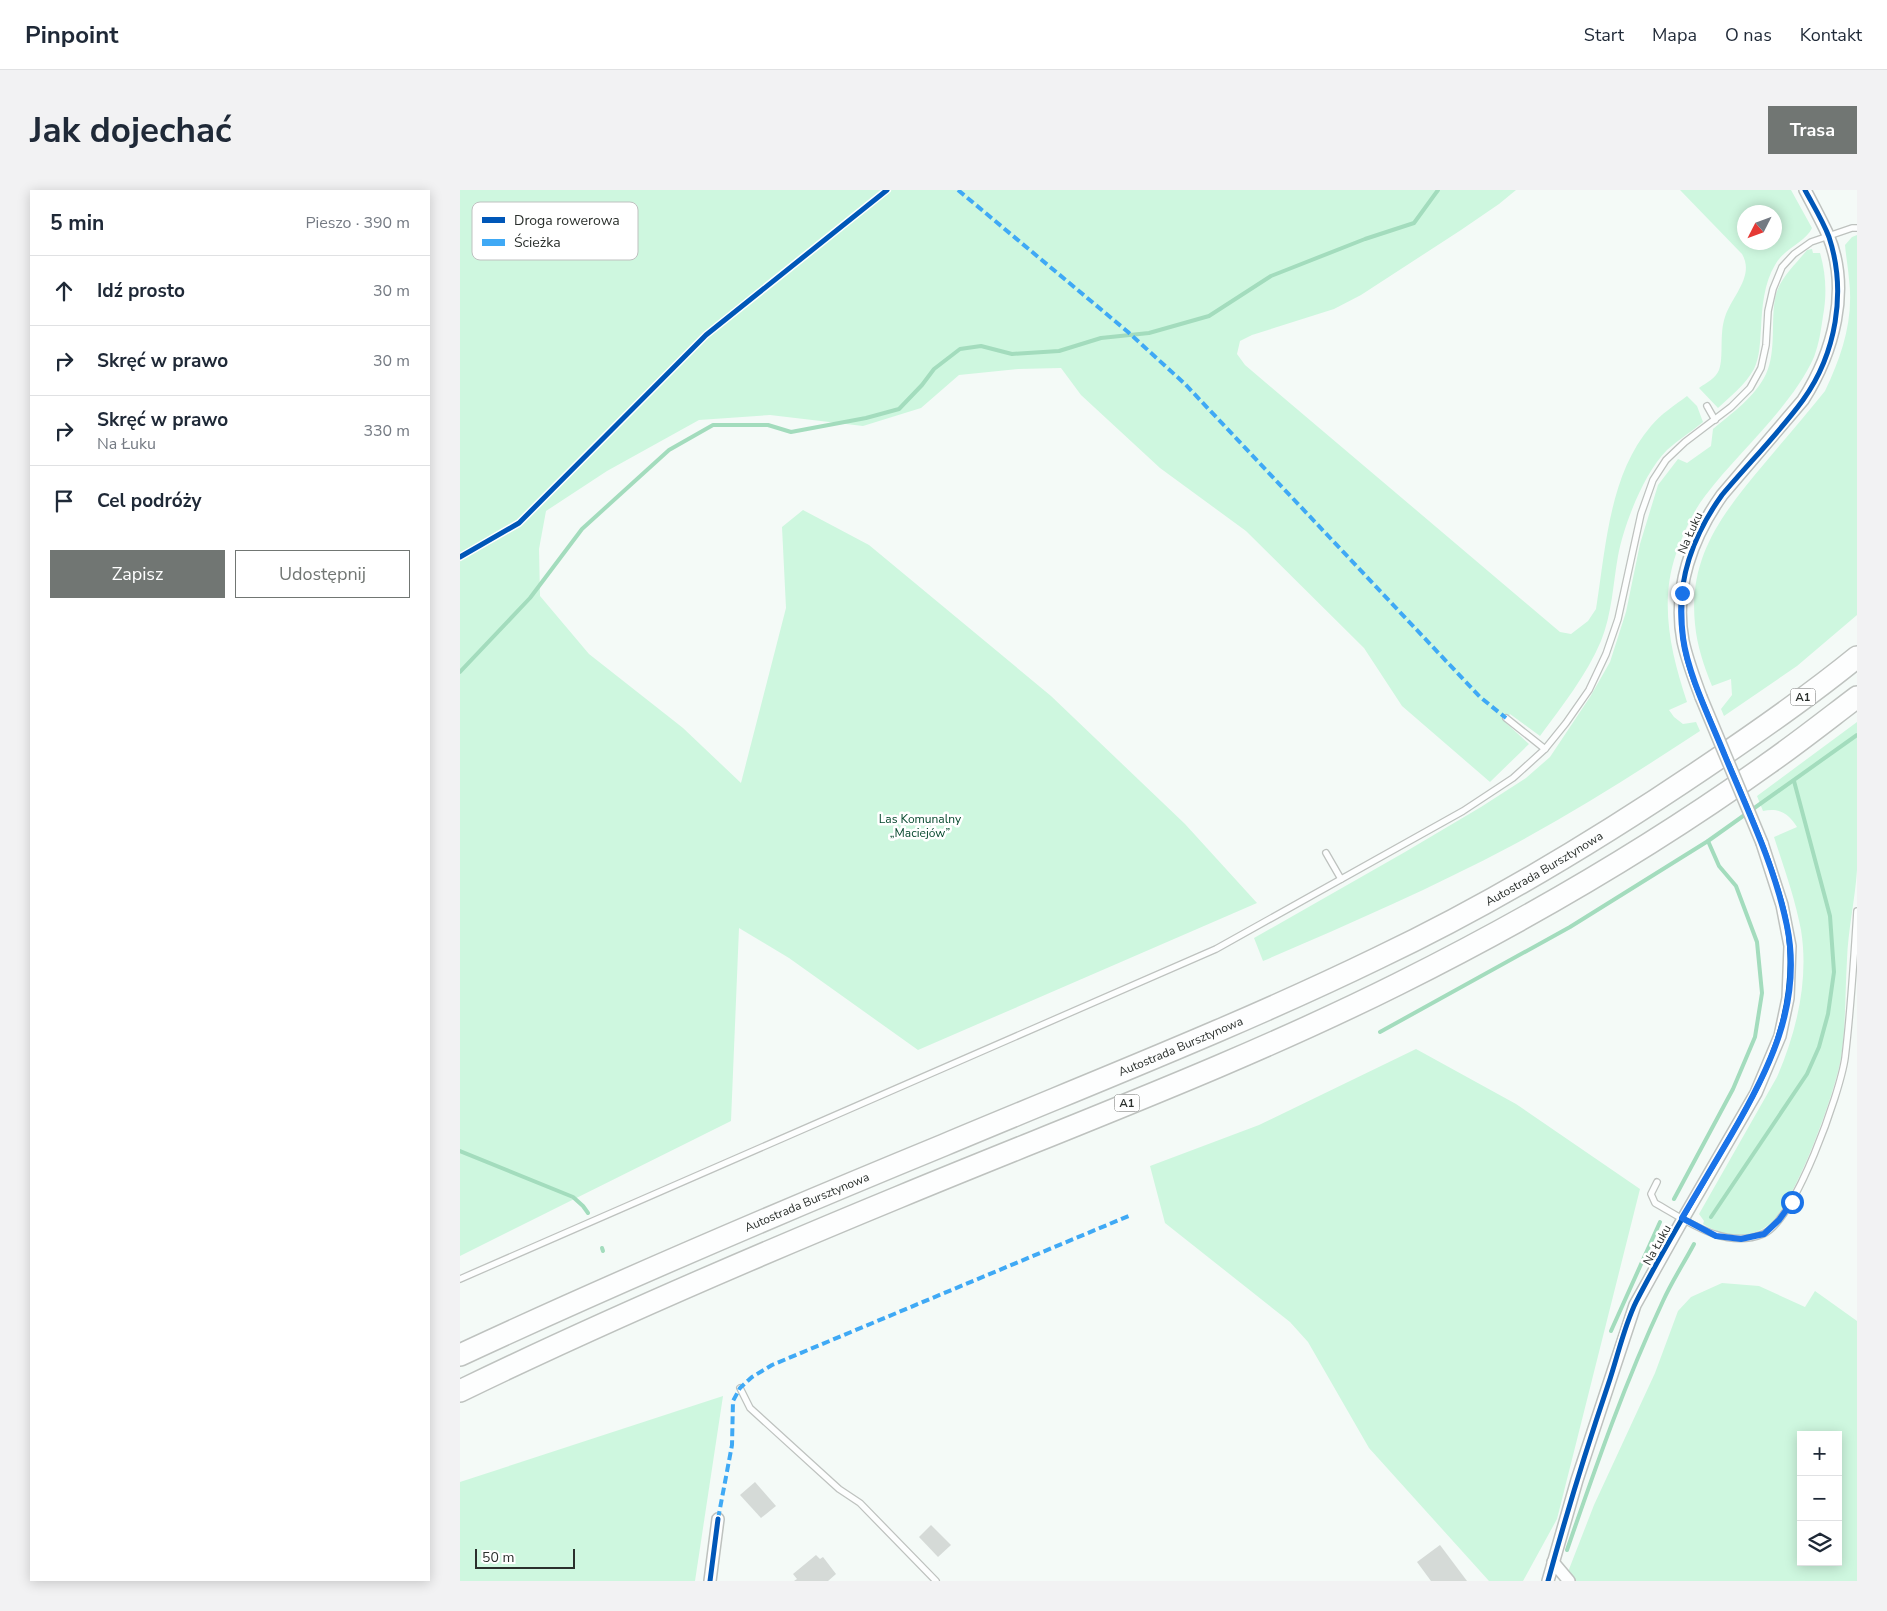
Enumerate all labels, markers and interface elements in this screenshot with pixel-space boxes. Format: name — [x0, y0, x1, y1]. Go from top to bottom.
text: Pinpoint — [25, 19, 118, 51]
text: Start — [1584, 23, 1624, 47]
text: Mapa — [1652, 23, 1697, 47]
text: O nas — [1725, 23, 1772, 47]
text: Kontakt — [1800, 23, 1862, 47]
button: Trasa — [1768, 106, 1857, 154]
text: Jak dojechać — [30, 107, 232, 154]
legend — [472, 202, 638, 260]
north arrow — [1737, 205, 1782, 250]
text: 5 min — [50, 209, 104, 237]
text: Droga rowerowa — [514, 211, 620, 230]
text: Pieszo · 390 m — [305, 212, 410, 234]
text: Ścieżka — [514, 233, 561, 252]
icon: ahead — [50, 277, 78, 305]
text: Idź prosto — [97, 278, 185, 304]
text: 30 m — [373, 280, 410, 302]
icon: right — [50, 347, 78, 375]
text: Skręć w prawo — [97, 348, 228, 374]
text: 30 m — [373, 350, 410, 372]
text: Skręć w prawo — [97, 407, 228, 433]
icon: right — [50, 417, 78, 445]
text: 330 m — [363, 420, 410, 442]
text: Na Łuku — [97, 433, 156, 455]
icon: arrive — [50, 487, 78, 515]
text: Cel podróży — [97, 488, 201, 514]
street label: Na Łuku — [1674, 510, 1706, 556]
button: Zapisz — [50, 550, 225, 598]
button: Udostępnij — [235, 550, 410, 598]
route end — [1671, 582, 1694, 605]
road number: A1 — [1790, 688, 1816, 706]
park label: Las Komunalny „Maciejów” — [879, 811, 962, 841]
street label: Autostrada Bursztynowa — [1482, 828, 1606, 909]
street label: Autostrada Bursztynowa — [1116, 1013, 1245, 1080]
road number: A1 — [1114, 1094, 1140, 1111]
street label: Autostrada Bursztynowa — [742, 1169, 872, 1236]
route start — [1781, 1191, 1804, 1214]
street label: Na Łuku — [1639, 1222, 1675, 1268]
map controls — [1797, 1431, 1842, 1566]
button: + — [1797, 1431, 1842, 1476]
button: − — [1797, 1476, 1842, 1521]
button: layers — [1797, 1521, 1842, 1566]
scale bar — [475, 1546, 575, 1569]
text: 50 m — [482, 1548, 514, 1567]

